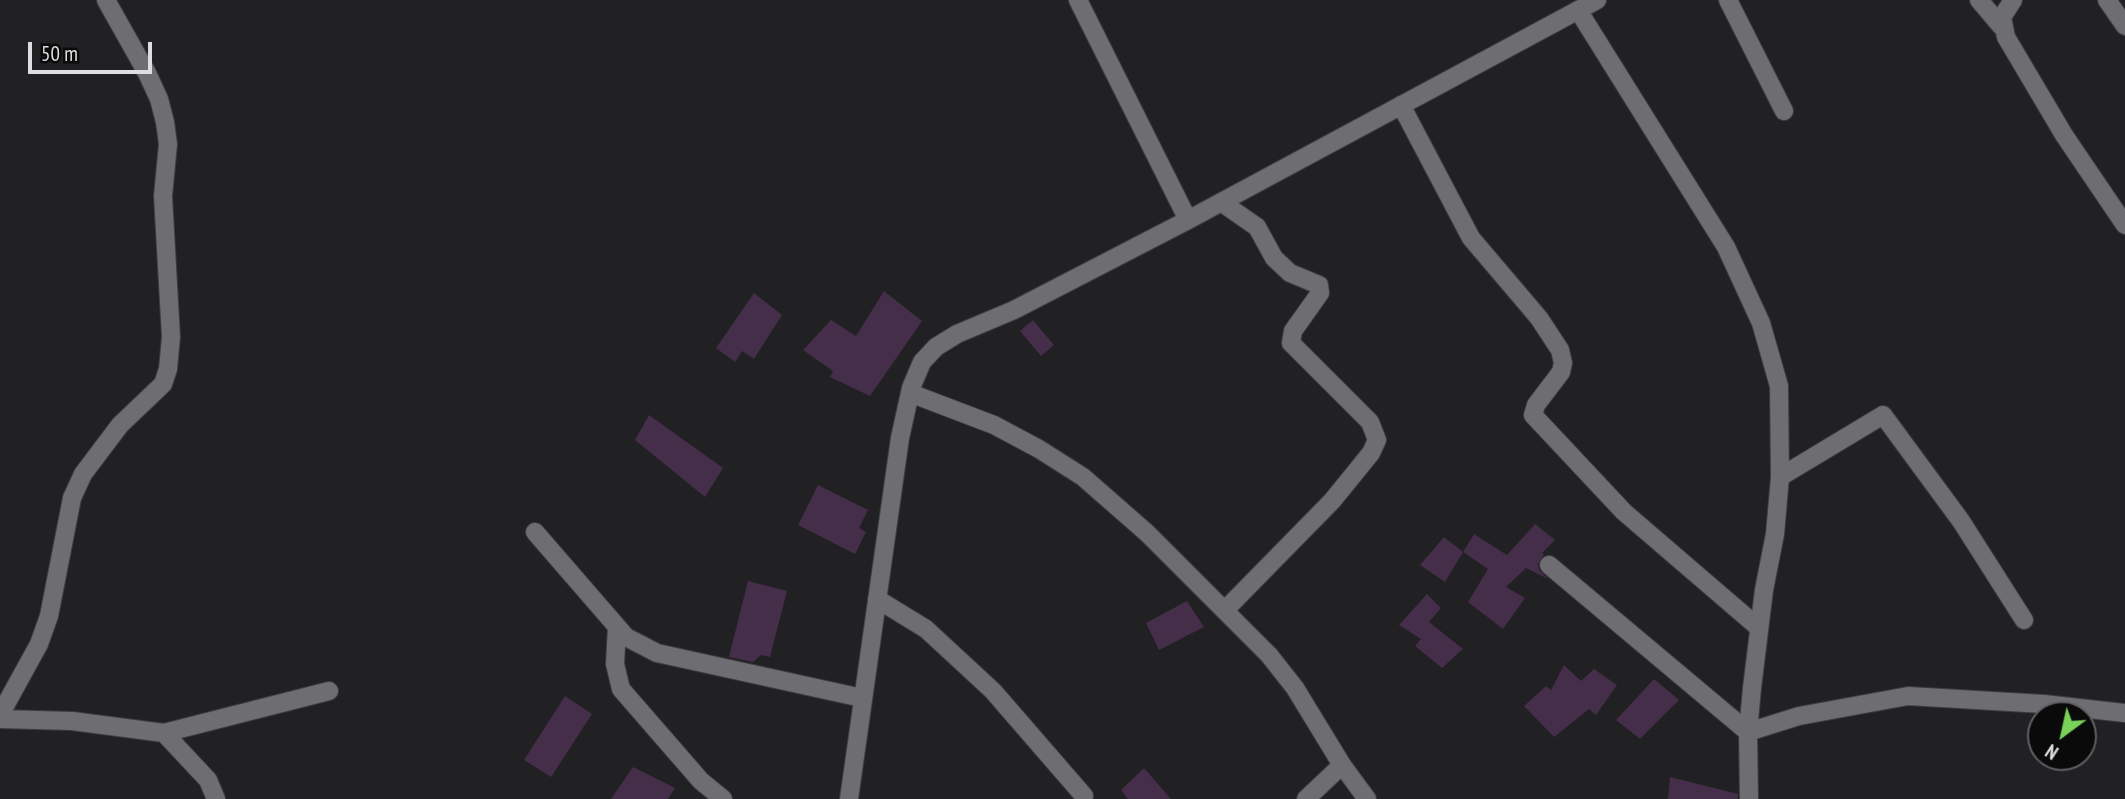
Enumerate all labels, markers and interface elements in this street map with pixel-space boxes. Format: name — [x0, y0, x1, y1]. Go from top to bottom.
scale bar — [32, 28, 156, 72]
text: 50 m — [41, 40, 78, 67]
north arrow — [2027, 701, 2097, 771]
text: N — [2041, 739, 2062, 765]

